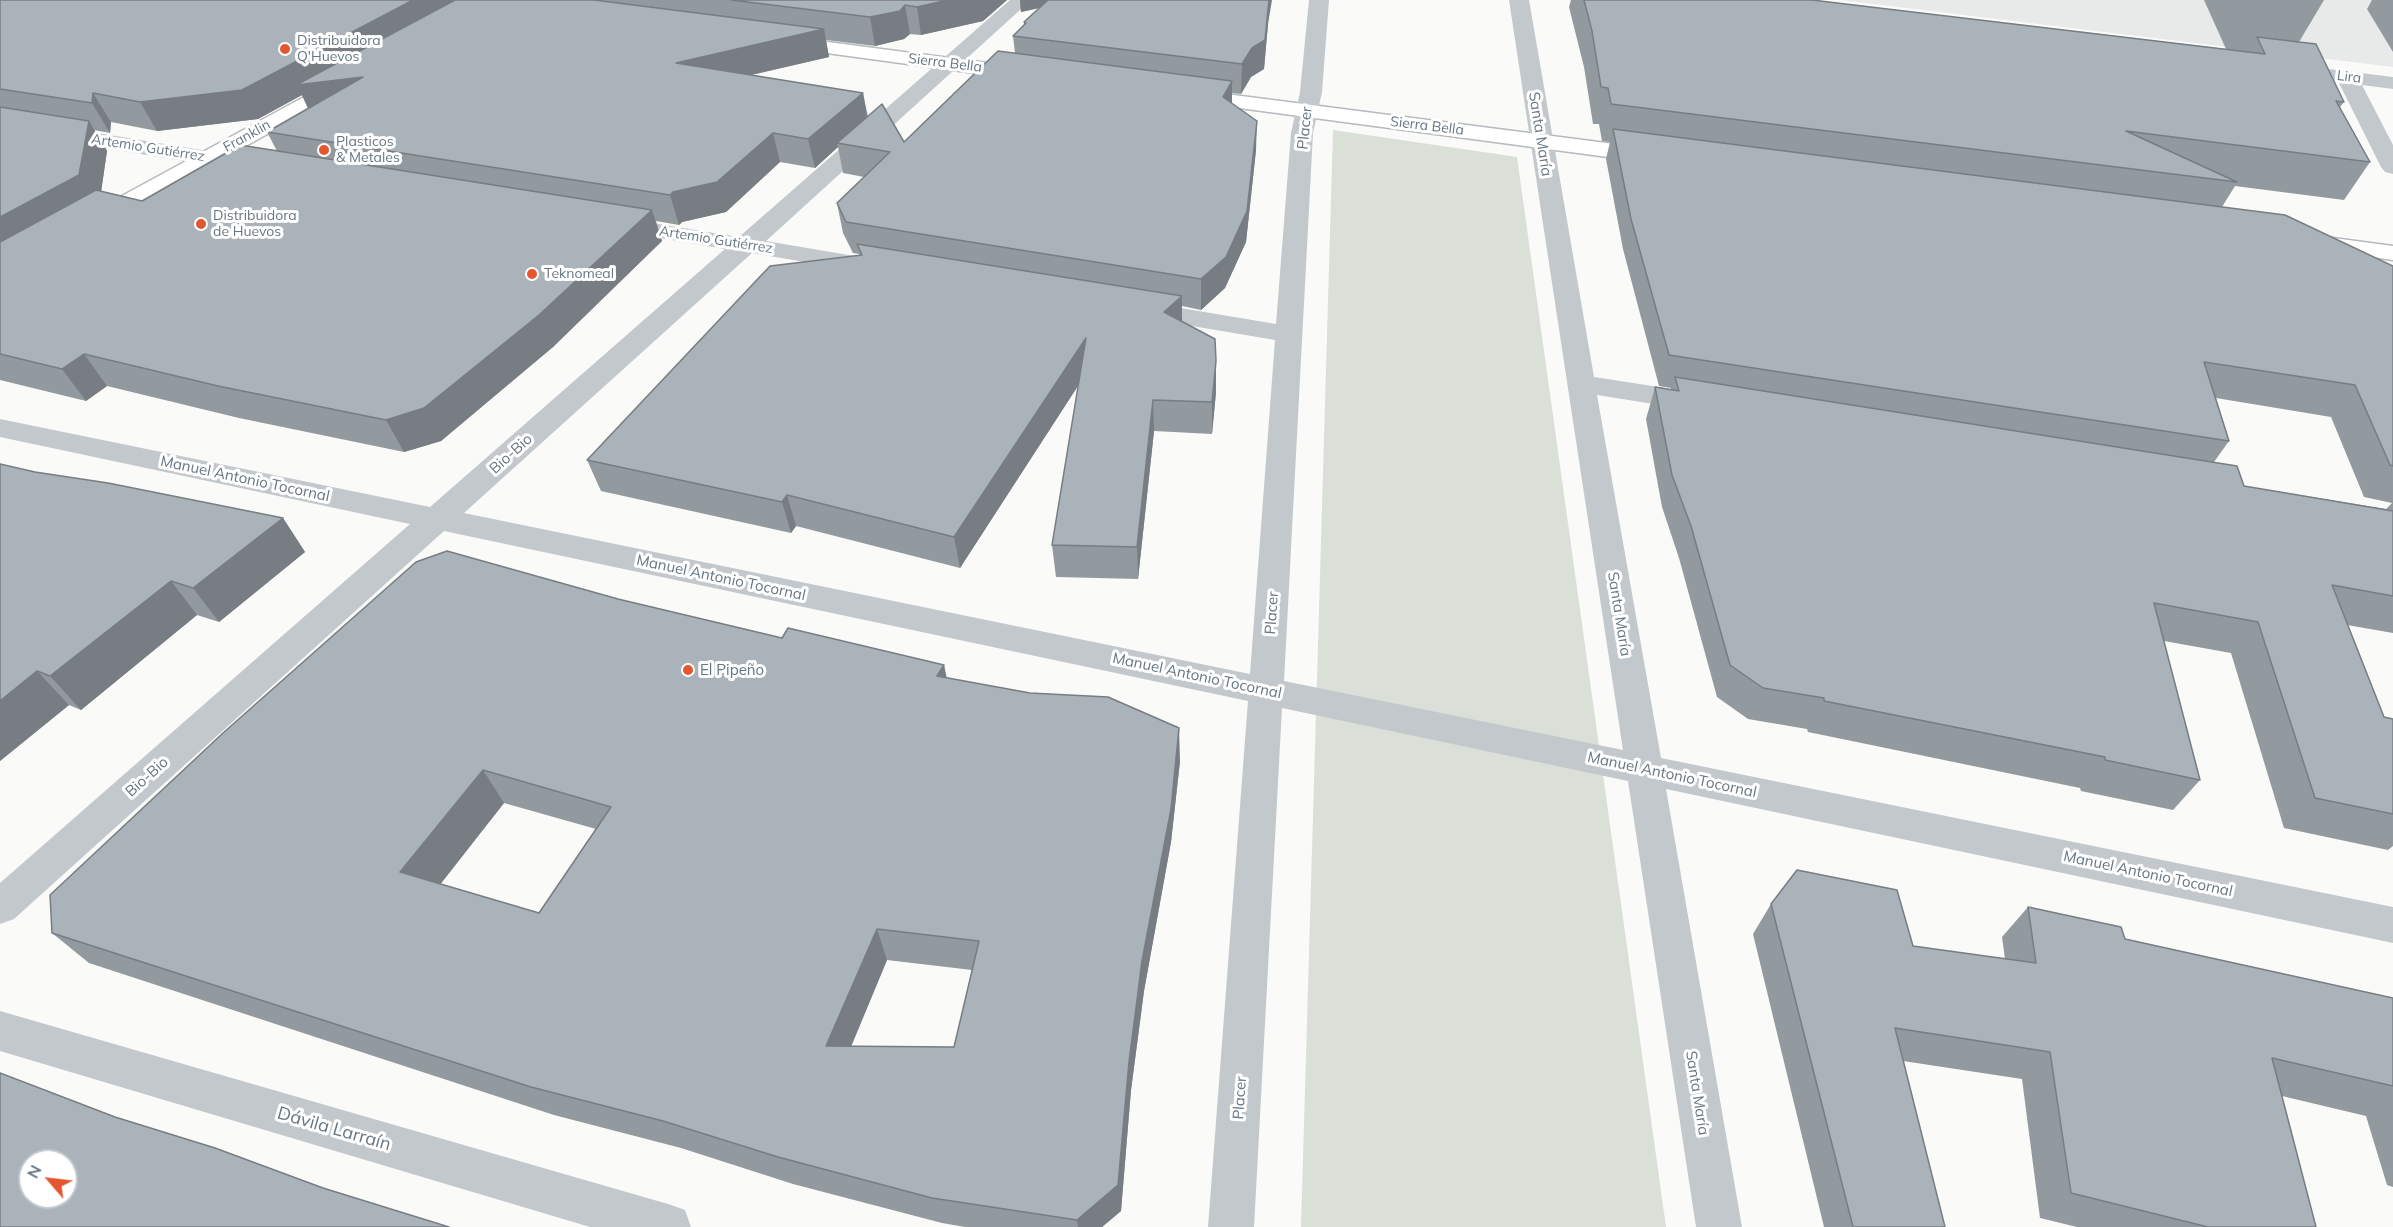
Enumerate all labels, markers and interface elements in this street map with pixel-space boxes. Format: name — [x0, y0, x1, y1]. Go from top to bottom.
place label: Distribuidora Q'Huevos — [297, 33, 381, 66]
marker: Distribuidora Q'Huevos — [278, 42, 292, 56]
street label: Sierra Bella — [907, 50, 983, 76]
street label: Lira — [2336, 67, 2362, 87]
street label: Santa María — [1524, 91, 1556, 177]
street label: Placer — [1294, 106, 1316, 150]
street label: Sierra Bella — [1389, 113, 1465, 139]
street label: Franklin — [220, 116, 274, 156]
street label: Artemio Gutiérrez — [90, 131, 206, 165]
place label: Plasticos & Metales — [336, 134, 400, 166]
marker: Plasticos & Metales — [317, 143, 331, 157]
place label: Distribuidora de Huevos — [213, 208, 297, 240]
marker: Distribuidora de Huevos — [194, 217, 208, 231]
street label: Artemio Gutiérrez — [658, 223, 774, 257]
place label: Teknomeal — [544, 266, 614, 282]
marker: Teknomeal — [525, 267, 539, 281]
street label: Bio-Bio — [486, 430, 536, 478]
street label: Manuel Antonio Tocornal — [159, 452, 331, 506]
street label: Manuel Antonio Tocornal — [635, 551, 807, 605]
street label: Santa María — [1603, 571, 1635, 657]
street label: Placer — [1262, 591, 1282, 635]
street label: Manuel Antonio Tocornal — [1111, 649, 1283, 703]
place label: El Pipeño — [700, 661, 764, 679]
marker: El Pipeño — [681, 663, 695, 677]
street label: Manuel Antonio Tocornal — [1586, 748, 1758, 802]
street label: Bio-Bio — [122, 753, 172, 801]
street label: Manuel Antonio Tocornal — [2062, 847, 2234, 901]
street label: Santa María — [1681, 1050, 1713, 1136]
street label: Placer — [1230, 1076, 1250, 1120]
street label: Dávila Larraín — [275, 1102, 393, 1156]
north arrow — [18, 1149, 78, 1209]
text: N — [22, 1161, 46, 1182]

